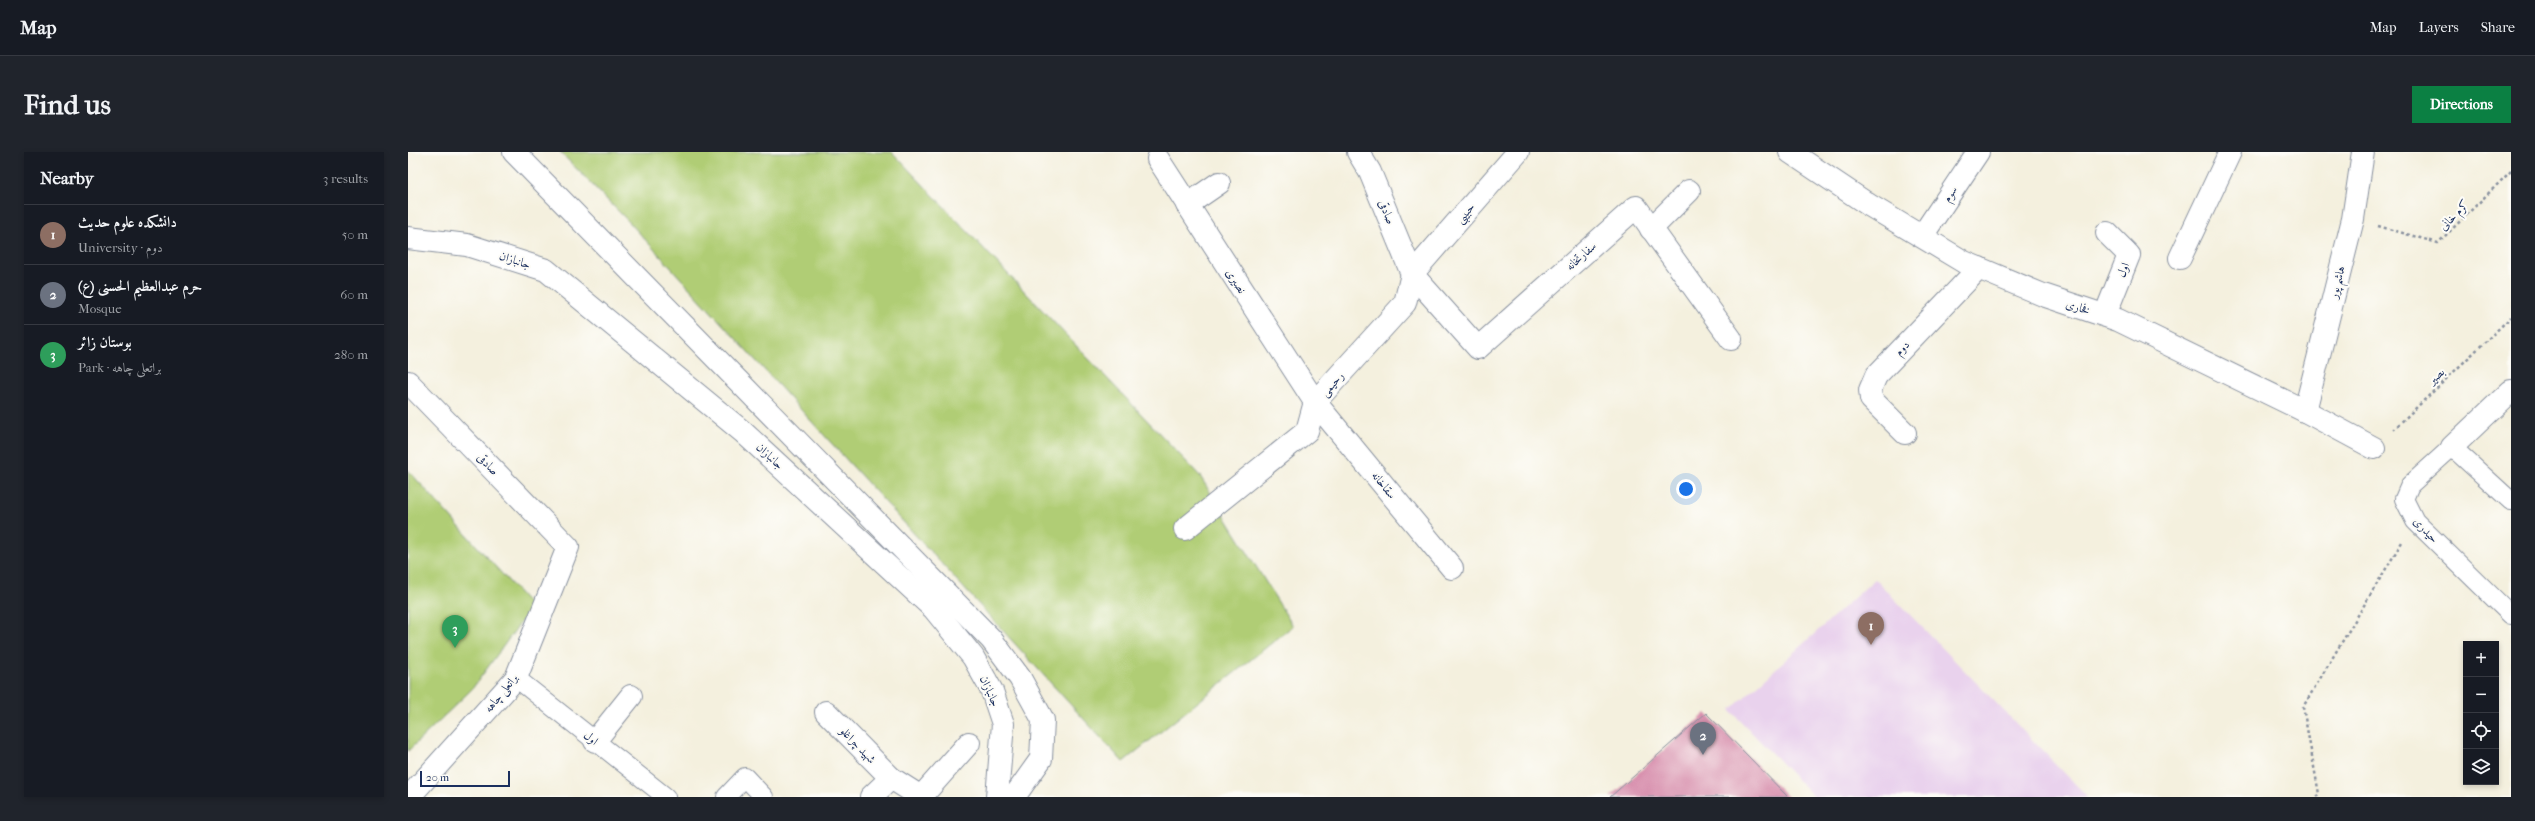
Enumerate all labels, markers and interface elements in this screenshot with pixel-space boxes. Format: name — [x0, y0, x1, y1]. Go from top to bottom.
text: Map — [20, 17, 56, 39]
text: Map — [2370, 19, 2397, 36]
text: Layers — [2419, 19, 2459, 36]
text: Share — [2481, 19, 2515, 36]
button: Directions — [2412, 86, 2511, 123]
text: Find us — [24, 88, 111, 121]
text: Nearby — [40, 168, 94, 188]
text: 3 results — [323, 171, 368, 186]
street label: سوم — [1940, 183, 1964, 207]
street label: کرم خانی — [2436, 197, 2475, 236]
street label: صادقی — [1376, 198, 1398, 226]
street label: حبیبی — [1452, 200, 1480, 228]
text: دانشکده علوم حدیث — [78, 213, 177, 231]
text: 1 — [51, 227, 55, 242]
text: 50 m — [342, 227, 368, 242]
street label: سفارتخانه — [1563, 239, 1599, 273]
text: University · دوم — [78, 240, 163, 255]
street label: جانبازان — [497, 248, 533, 272]
street label: اول — [2114, 260, 2133, 280]
street label: هاشم پور — [2326, 264, 2353, 302]
street label: نصیری — [1223, 266, 1249, 296]
text: حرم عبدالعظیم الحسنی (ع) — [78, 277, 202, 295]
text: 2 — [50, 287, 56, 302]
text: 60 m — [340, 287, 368, 302]
street label: فخاری — [2064, 297, 2092, 317]
text: Mosque — [78, 301, 122, 316]
text: بوستان زائر — [78, 333, 132, 351]
street label: دوم — [1892, 338, 1915, 361]
text: 3 — [50, 347, 56, 362]
text: 280 m — [334, 347, 368, 362]
text: Park · براتعلی چاهه — [78, 360, 161, 375]
street label: بصیر — [2423, 365, 2447, 389]
street label: رحیمی — [1317, 369, 1348, 400]
street label: جانبازان — [753, 440, 787, 472]
street label: صادقی — [474, 450, 502, 478]
street label: سقاخانه — [1369, 469, 1399, 502]
your location — [1676, 479, 1696, 499]
street label: حیدری — [2411, 514, 2442, 546]
pin: 1 — [1858, 612, 1884, 645]
pin: 3 — [442, 615, 468, 648]
map controls — [2463, 641, 2499, 785]
button: + — [2463, 641, 2499, 677]
street label: براتعلی چاهه — [481, 671, 522, 716]
street label: جانبازان — [977, 673, 1003, 709]
button: − — [2463, 677, 2499, 713]
button: locate — [2463, 713, 2499, 749]
street label: شهید چراغلو — [835, 722, 879, 767]
pin: 2 — [1690, 722, 1716, 755]
street label: اول — [580, 728, 601, 749]
button: layers — [2463, 749, 2499, 785]
scale bar — [420, 769, 510, 788]
text: 20 m — [426, 771, 449, 784]

